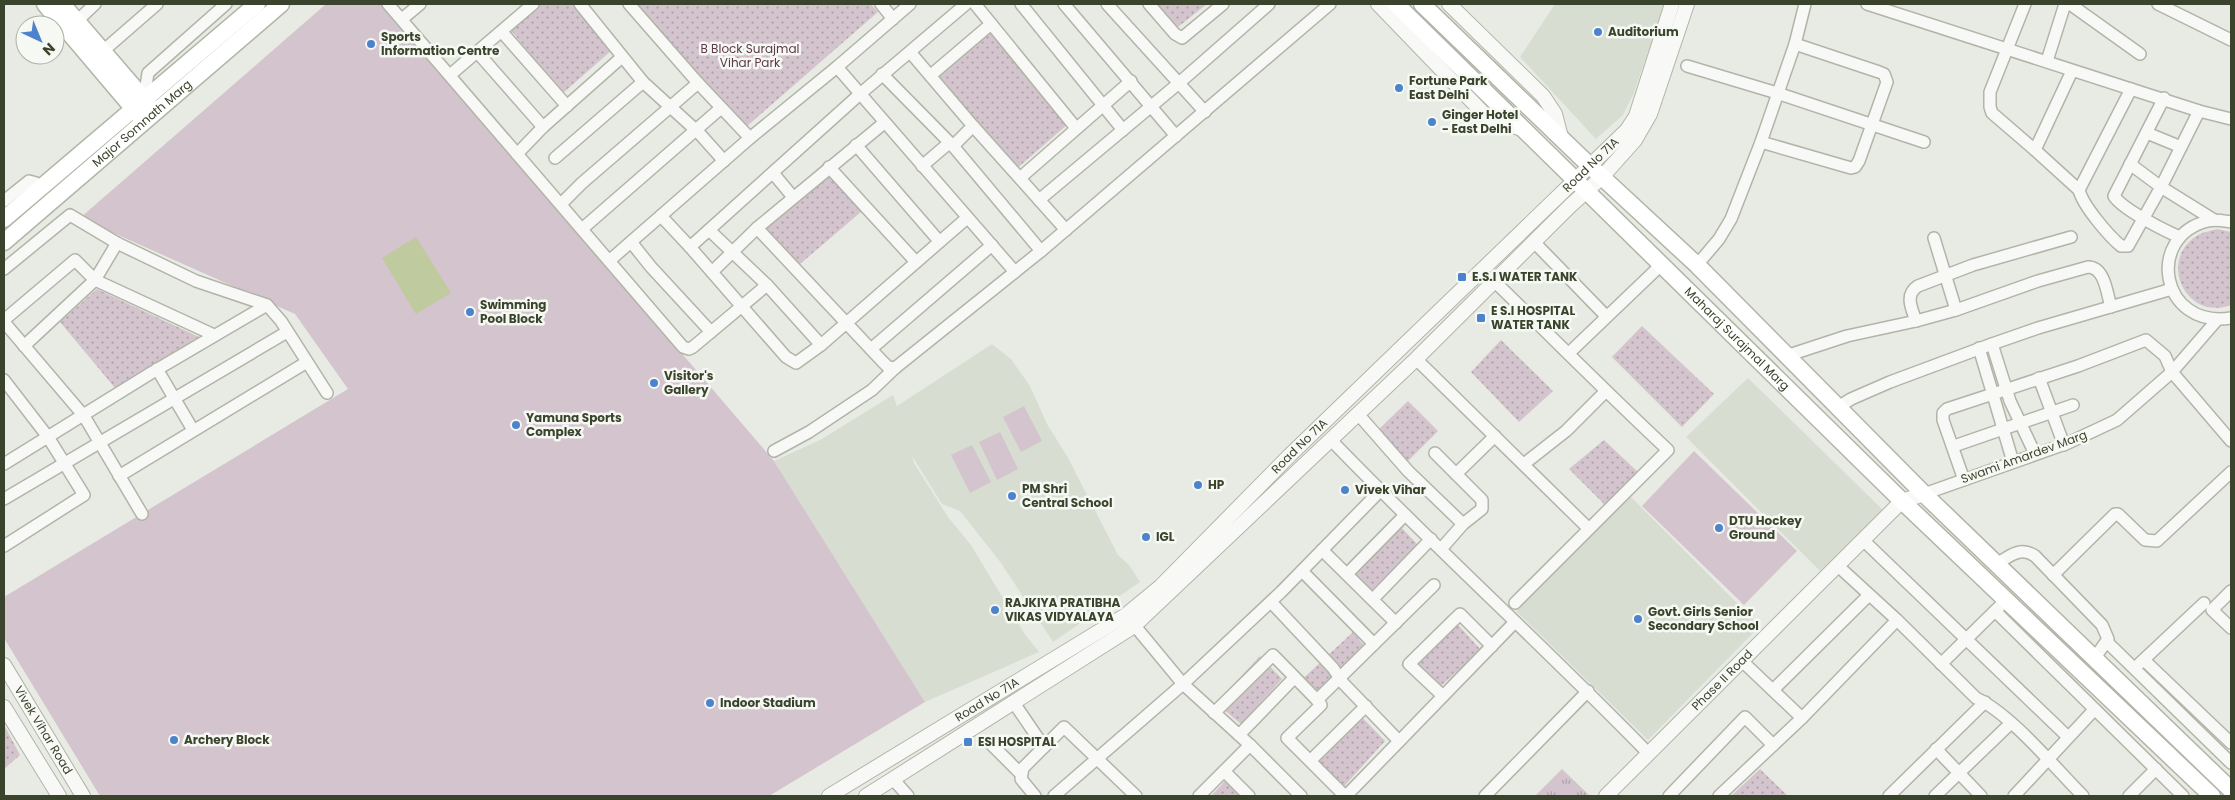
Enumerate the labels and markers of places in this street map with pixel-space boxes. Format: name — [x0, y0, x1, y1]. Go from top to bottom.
place label: Auditorium — [1608, 23, 1679, 40]
marker: Auditorium — [1592, 26, 1604, 38]
place label: Sports Information Centre — [381, 28, 500, 59]
marker: Sports Information Centre — [365, 38, 377, 50]
place label: Fortune Park East Delhi — [1409, 72, 1488, 103]
marker: Fortune Park East Delhi — [1393, 82, 1405, 94]
place label: Ginger Hotel - East Delhi — [1442, 106, 1518, 137]
marker: Ginger Hotel - East Delhi — [1426, 116, 1438, 128]
place label: E.S.I WATER TANK — [1472, 268, 1578, 285]
marker: E.S.I WATER TANK — [1456, 271, 1468, 283]
place label: Swimming Pool Block — [480, 296, 547, 327]
place label: E S.I HOSPITAL WATER TANK — [1491, 302, 1575, 333]
marker: Swimming Pool Block — [464, 306, 476, 318]
marker: E S.I HOSPITAL WATER TANK — [1475, 312, 1487, 324]
place label: Visitor's Gallery — [664, 367, 714, 398]
marker: Visitor's Gallery — [648, 377, 660, 389]
place label: Yamuna Sports Complex — [526, 409, 622, 440]
marker: Yamuna Sports Complex — [510, 419, 522, 431]
place label: HP — [1208, 476, 1225, 493]
marker: HP — [1192, 479, 1204, 491]
place label: PM Shri Central School — [1022, 480, 1112, 511]
place label: Vivek Vihar — [1355, 481, 1426, 498]
marker: Vivek Vihar — [1339, 484, 1351, 496]
marker: PM Shri Central School — [1006, 490, 1018, 502]
place label: DTU Hockey Ground — [1729, 512, 1802, 543]
marker: DTU Hockey Ground — [1713, 522, 1725, 534]
place label: IGL — [1156, 528, 1175, 545]
marker: IGL — [1140, 531, 1152, 543]
place label: RAJKIYA PRATIBHA VIKAS VIDYALAYA — [1005, 594, 1120, 625]
place label: Govt. Girls Senior Secondary School — [1648, 603, 1759, 634]
marker: RAJKIYA PRATIBHA VIKAS VIDYALAYA — [989, 604, 1001, 616]
marker: Govt. Girls Senior Secondary School — [1632, 613, 1644, 625]
place label: Indoor Stadium — [720, 694, 816, 711]
marker: Indoor Stadium — [704, 697, 716, 709]
place label: Archery Block — [184, 731, 270, 748]
place label: ESI HOSPITAL — [978, 733, 1057, 750]
marker: Archery Block — [168, 734, 180, 746]
marker: ESI HOSPITAL — [962, 736, 974, 748]

